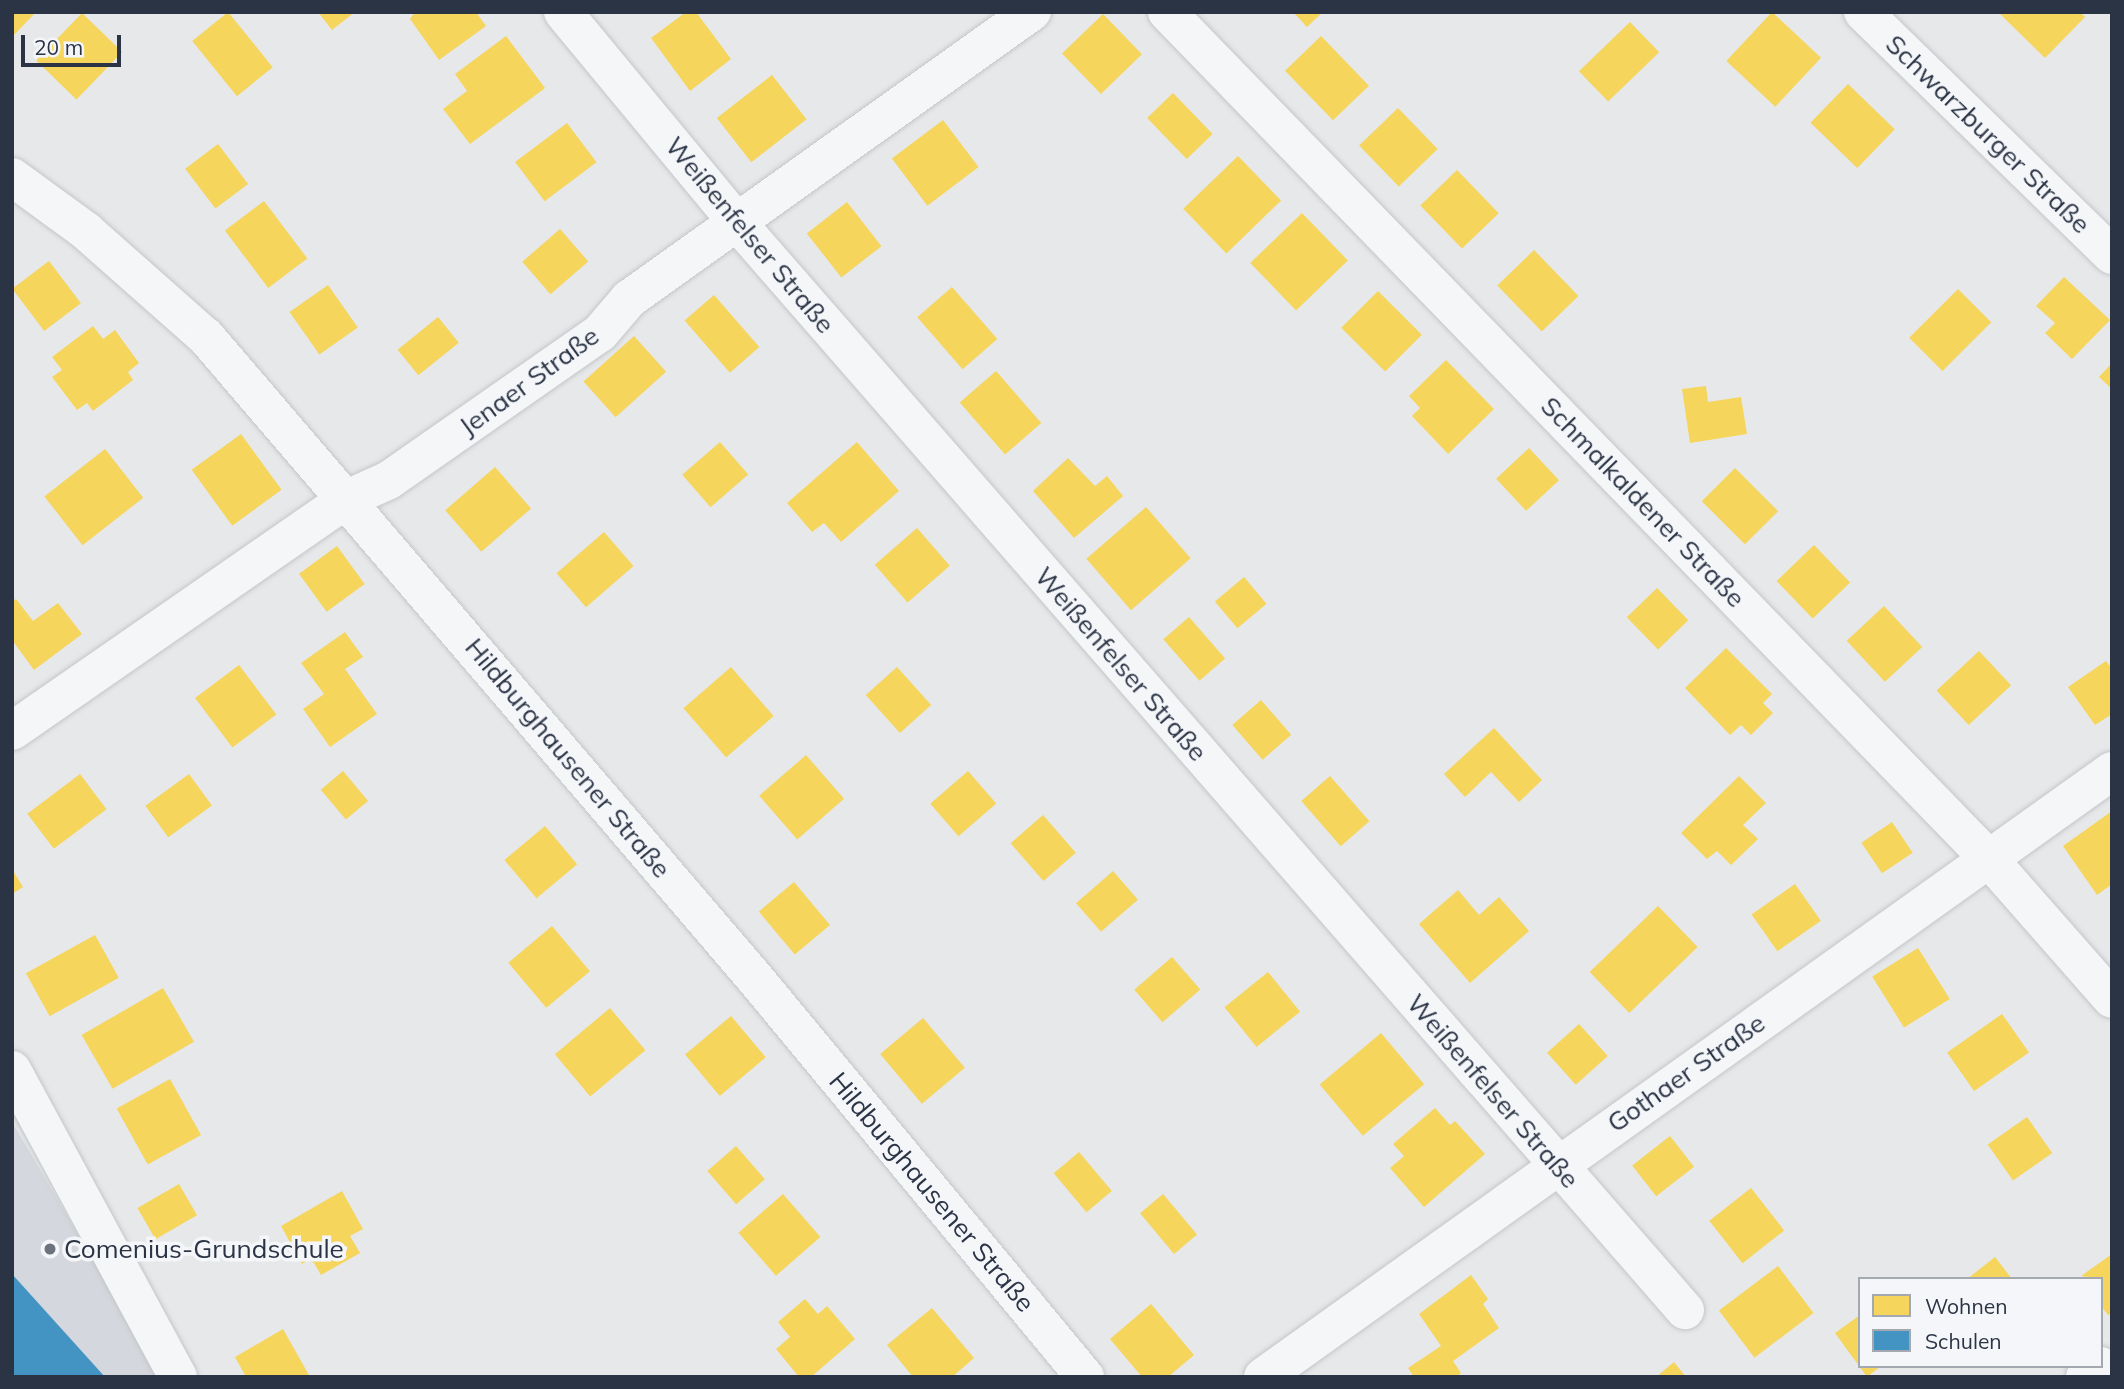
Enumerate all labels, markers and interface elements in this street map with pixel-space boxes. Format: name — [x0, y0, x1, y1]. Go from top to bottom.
scale bar — [24, 21, 124, 65]
street label: Schwarzburger Straße — [1879, 28, 2097, 240]
text: 20 m — [34, 34, 83, 60]
street label: Weißenfelser Straße — [659, 131, 841, 339]
street label: Jenaer Straße — [453, 320, 605, 442]
street label: Schmalkaldener Straße — [1534, 390, 1752, 614]
street label: Weißenfelser Straße — [1028, 561, 1214, 767]
street label: Hildburghausener Straße — [459, 632, 677, 884]
street label: Weißenfelser Straße — [1400, 988, 1586, 1194]
street label: Gothaer Straße — [1601, 1007, 1771, 1139]
street label: Hildburghausener Straße — [823, 1066, 1041, 1318]
place label: Comenius-Grundschule — [64, 1233, 344, 1265]
marker: Comenius-Grundschule — [42, 1241, 58, 1257]
legend — [1858, 1277, 2103, 1368]
text: Wohnen — [1925, 1293, 2007, 1319]
text: Schulen — [1925, 1328, 2002, 1354]

